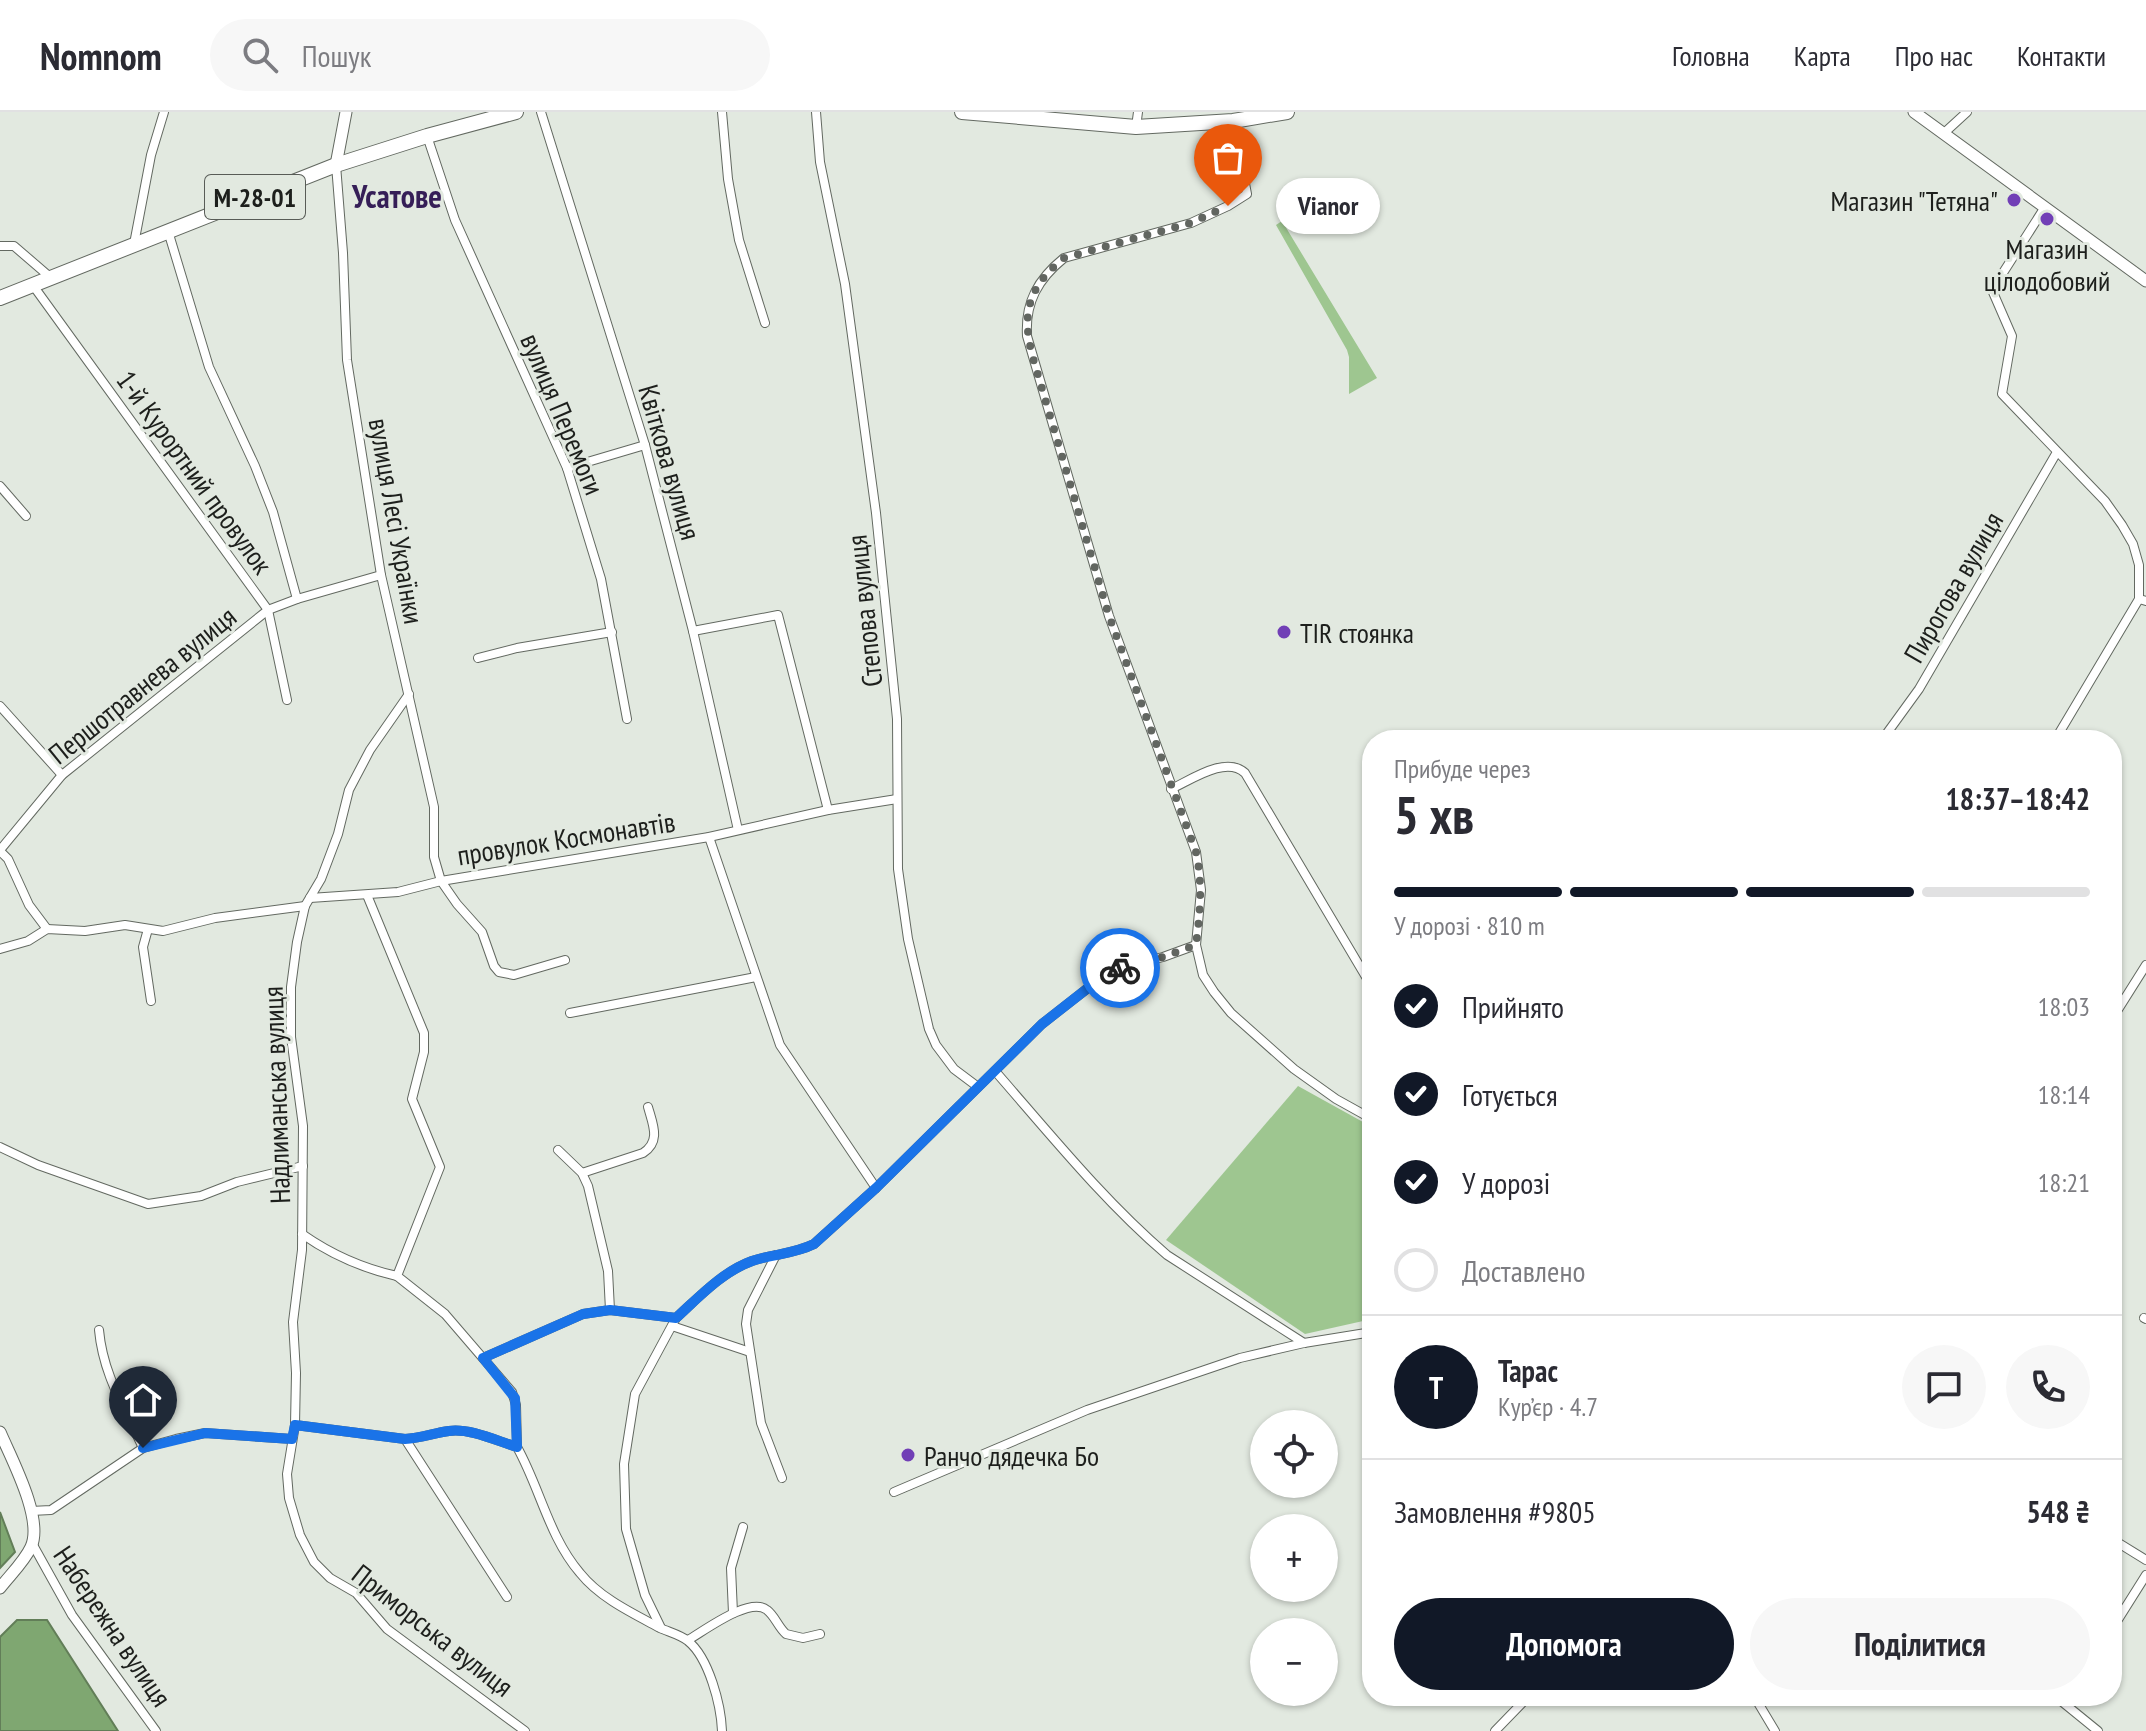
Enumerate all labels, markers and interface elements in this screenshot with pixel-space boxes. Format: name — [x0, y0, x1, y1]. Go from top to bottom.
search box — [210, 19, 770, 91]
text: Nomnom — [40, 31, 162, 80]
icon: search — [238, 33, 282, 77]
text: Пошук — [302, 36, 371, 75]
text: Головна — [1672, 37, 1750, 74]
text: Карта — [1794, 37, 1851, 74]
text: Про нас — [1895, 37, 1973, 74]
text: Контакти — [2017, 37, 2106, 74]
pin — [1194, 124, 1262, 206]
icon: bag — [1206, 136, 1250, 180]
road number: М-28-01 — [205, 175, 305, 219]
district label: Усатове — [351, 175, 442, 217]
callout: Vianor — [1276, 178, 1380, 234]
place label: Магазин "Тетяна" — [1831, 182, 1998, 219]
text: Vianor — [1298, 189, 1358, 222]
marker: Магазин "Тетяна" — [2005, 191, 2023, 209]
marker: Магазин цілодобовий — [2038, 210, 2056, 228]
place label: Магазин цілодобовий — [1984, 230, 2110, 299]
street label: вулиця Перемоги — [512, 328, 614, 500]
street label: 1-й Курортний провулок — [109, 363, 281, 581]
street label: Квіткова вулиця — [630, 380, 710, 544]
street label: вулиця Лесі Українки — [361, 415, 433, 627]
street label: Пирогова вулиця — [1895, 505, 2011, 669]
street label: Степова вулиця — [838, 533, 890, 689]
street label: Першотравнева вулиця — [41, 598, 243, 772]
place label: TIR стоянка — [1300, 614, 1414, 651]
marker: TIR стоянка — [1275, 623, 1293, 641]
text: Прибуде через — [1394, 752, 1531, 785]
text: 18:37–18:42 — [1946, 779, 2090, 818]
text: 5 хв — [1394, 781, 1474, 848]
street label: провулок Космонавтів — [454, 803, 678, 873]
text: У дорозі · 810 m — [1394, 909, 1545, 942]
courier — [1080, 928, 1160, 1008]
icon: bike — [1098, 946, 1142, 990]
icon: check — [1394, 984, 1438, 1028]
street label: Надлиманська вулиця — [254, 986, 298, 1204]
text: Прийнято — [1462, 987, 1564, 1026]
text: 18:03 — [2038, 990, 2090, 1023]
icon: check — [1394, 1072, 1438, 1116]
text: Готується — [1462, 1075, 1558, 1114]
text: 18:14 — [2038, 1078, 2090, 1111]
icon: check — [1394, 1160, 1438, 1204]
text: У дорозі — [1462, 1163, 1550, 1202]
text: 18:21 — [2038, 1166, 2090, 1199]
text: Доставлено — [1462, 1251, 1585, 1290]
button: chat — [1902, 1345, 1986, 1429]
button: phone — [2006, 1345, 2090, 1429]
text: Тарас — [1498, 1351, 1558, 1390]
pin — [109, 1366, 177, 1448]
text: Т — [1429, 1368, 1443, 1407]
icon: home — [121, 1378, 165, 1422]
text: Кур’єр · 4.7 — [1498, 1390, 1598, 1423]
map controls — [1250, 1410, 1338, 1706]
button: locate — [1250, 1410, 1338, 1498]
place label: Ранчо дядечка Бо — [924, 1437, 1099, 1474]
marker: Ранчо дядечка Бо — [899, 1446, 917, 1464]
text: Замовлення #9805 — [1394, 1492, 1596, 1531]
text: 548 ₴ — [2026, 1492, 2090, 1531]
button: + — [1250, 1514, 1338, 1602]
street label: Набережна вулиця — [46, 1538, 180, 1714]
street label: Приморська вулиця — [345, 1555, 521, 1705]
button: Допомога — [1394, 1598, 1734, 1690]
button: Поділитися — [1750, 1598, 2090, 1690]
button: − — [1250, 1618, 1338, 1706]

